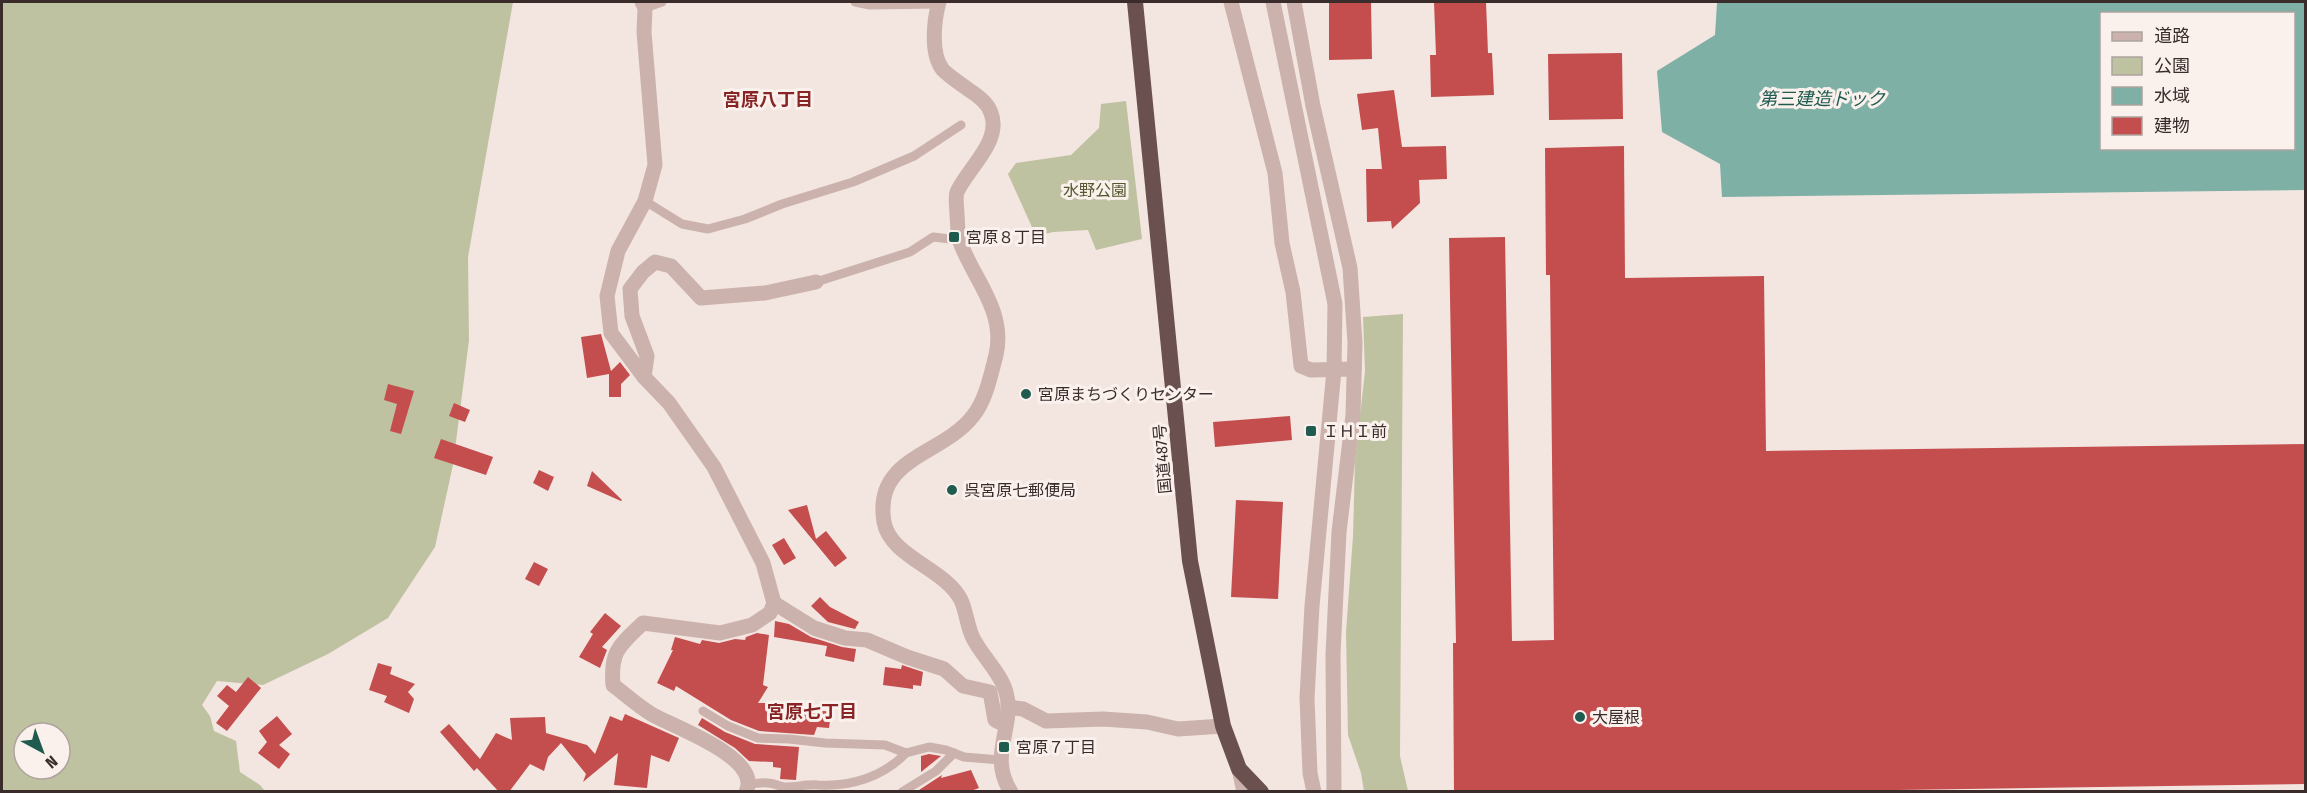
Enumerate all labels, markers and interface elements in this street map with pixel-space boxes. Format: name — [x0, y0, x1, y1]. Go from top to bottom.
legend — [2100, 12, 2295, 150]
text: 道路 — [2154, 25, 2190, 47]
text: 公園 — [2154, 55, 2190, 77]
text: 水域 — [2154, 85, 2190, 107]
water label: 第三建造ドック — [1759, 88, 1886, 110]
district label: 宮原八丁目 — [723, 89, 813, 111]
text: 建物 — [2154, 115, 2190, 137]
park label: 水野公園 — [1063, 181, 1127, 200]
place label: 宮原８丁目 — [966, 228, 1046, 247]
marker: 宮原８丁目 — [947, 230, 961, 244]
place label: 宮原まちづくりセンター — [1038, 385, 1214, 404]
marker: 宮原まちづくりセンター — [1019, 387, 1033, 401]
place label: ＩＨＩ前 — [1323, 422, 1387, 441]
street label: 国道487号 — [1150, 423, 1175, 495]
marker: ＩＨＩ前 — [1304, 424, 1318, 438]
place label: 呉宮原七郵便局 — [964, 481, 1076, 500]
marker: 呉宮原七郵便局 — [945, 483, 959, 497]
district label: 宮原七丁目 — [767, 701, 857, 723]
place label: 大屋根 — [1592, 708, 1640, 727]
marker: 大屋根 — [1573, 710, 1587, 724]
north arrow — [12, 721, 72, 781]
place label: 宮原７丁目 — [1016, 738, 1096, 757]
marker: 宮原７丁目 — [997, 740, 1011, 754]
text: N — [42, 752, 61, 772]

